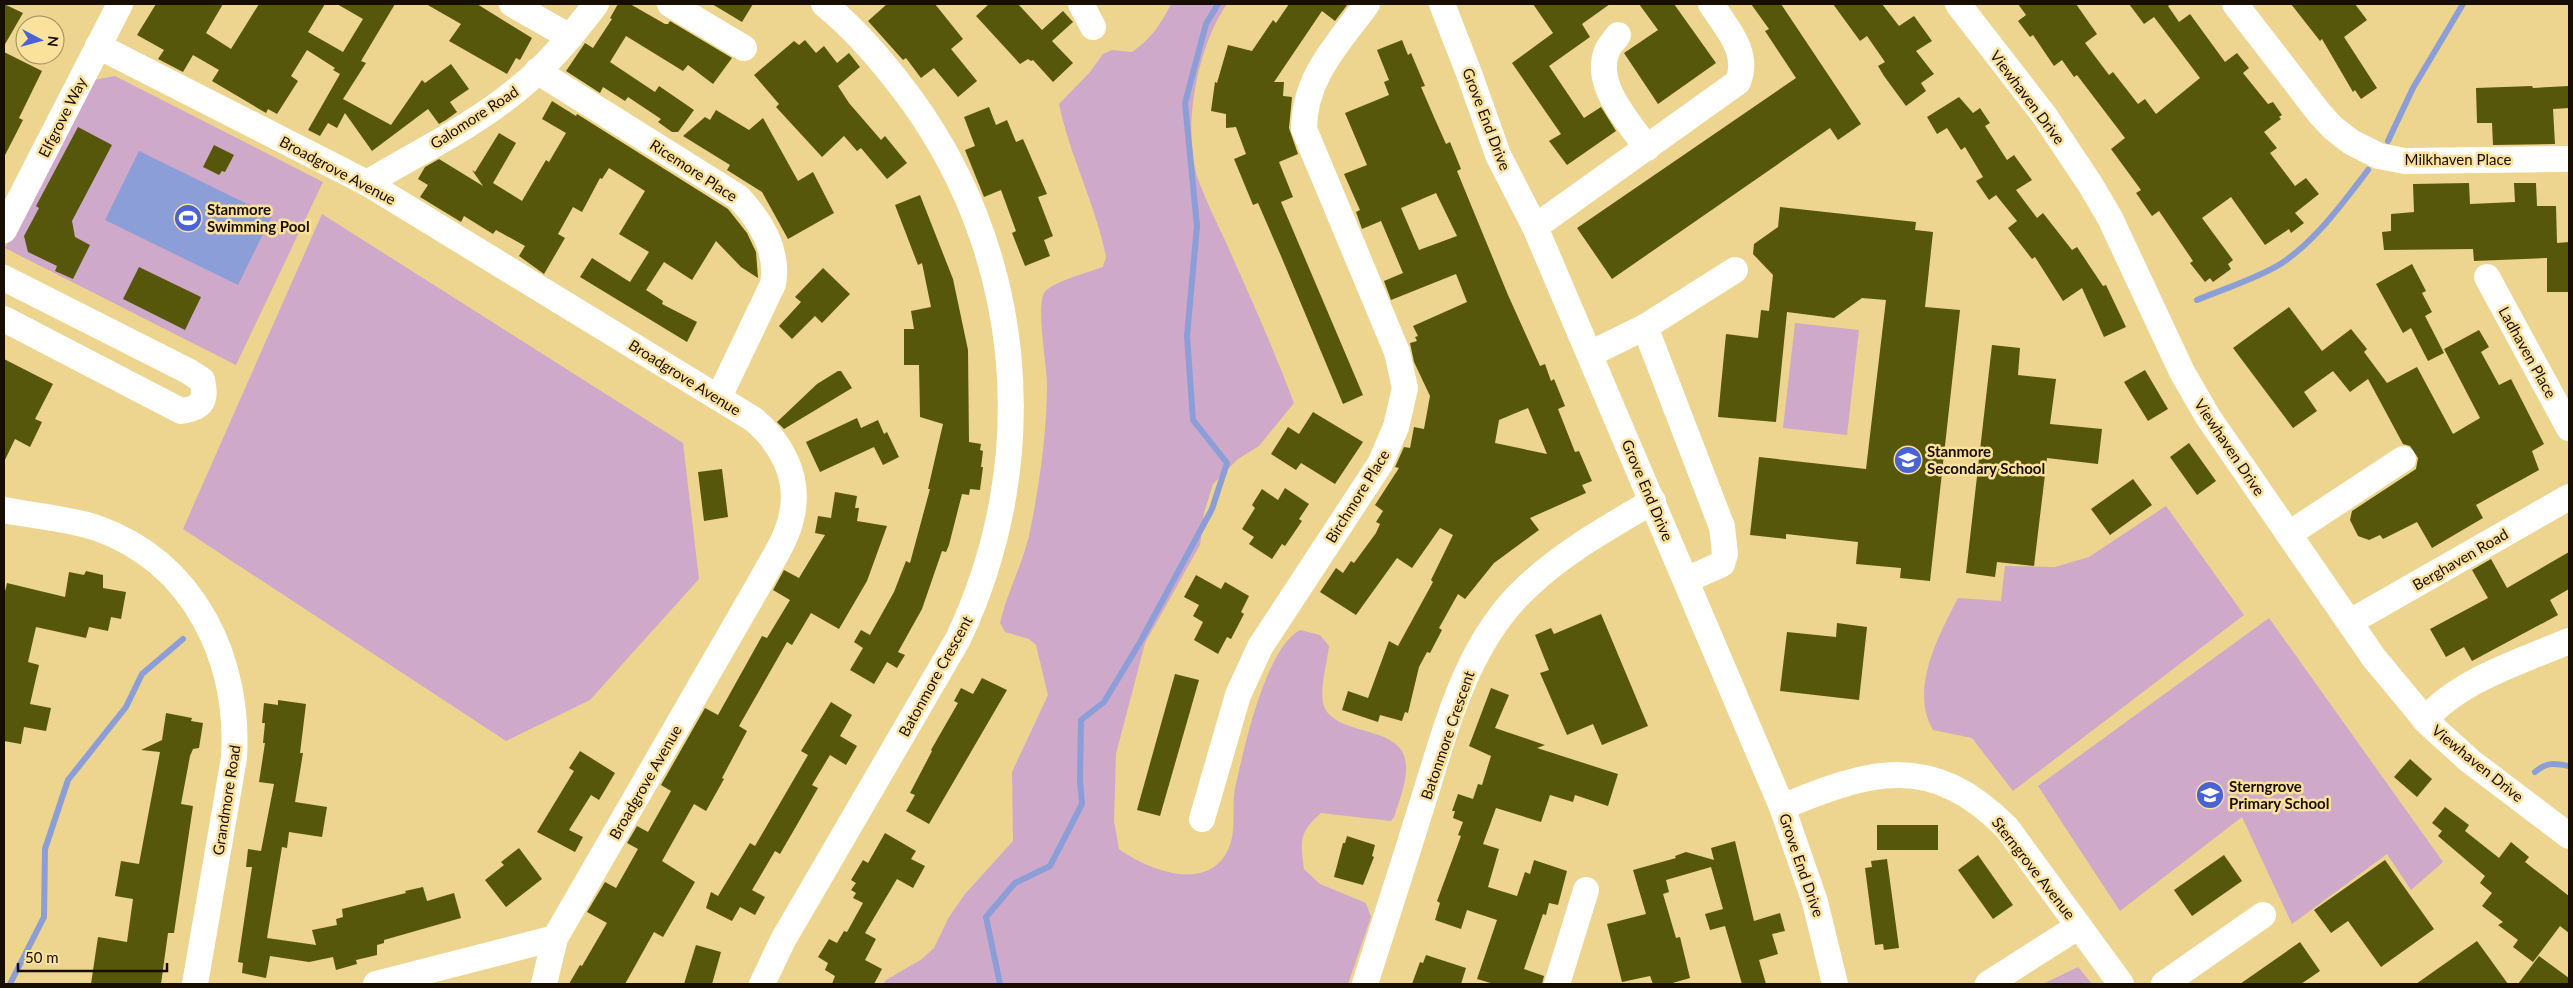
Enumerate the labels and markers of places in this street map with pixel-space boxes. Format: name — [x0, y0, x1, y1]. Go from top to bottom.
place label: Stanmore Swimming Pool — [207, 200, 310, 235]
sports icon: Stanmore Swimming Pool — [173, 203, 203, 233]
place label: Stanmore Secondary School — [1927, 442, 2045, 477]
school or university icon: Stanmore Secondary School — [1893, 445, 1923, 475]
place label: Sterngrove Primary School — [2229, 777, 2329, 812]
school or university icon: Sterngrove Primary School — [2195, 780, 2225, 810]

